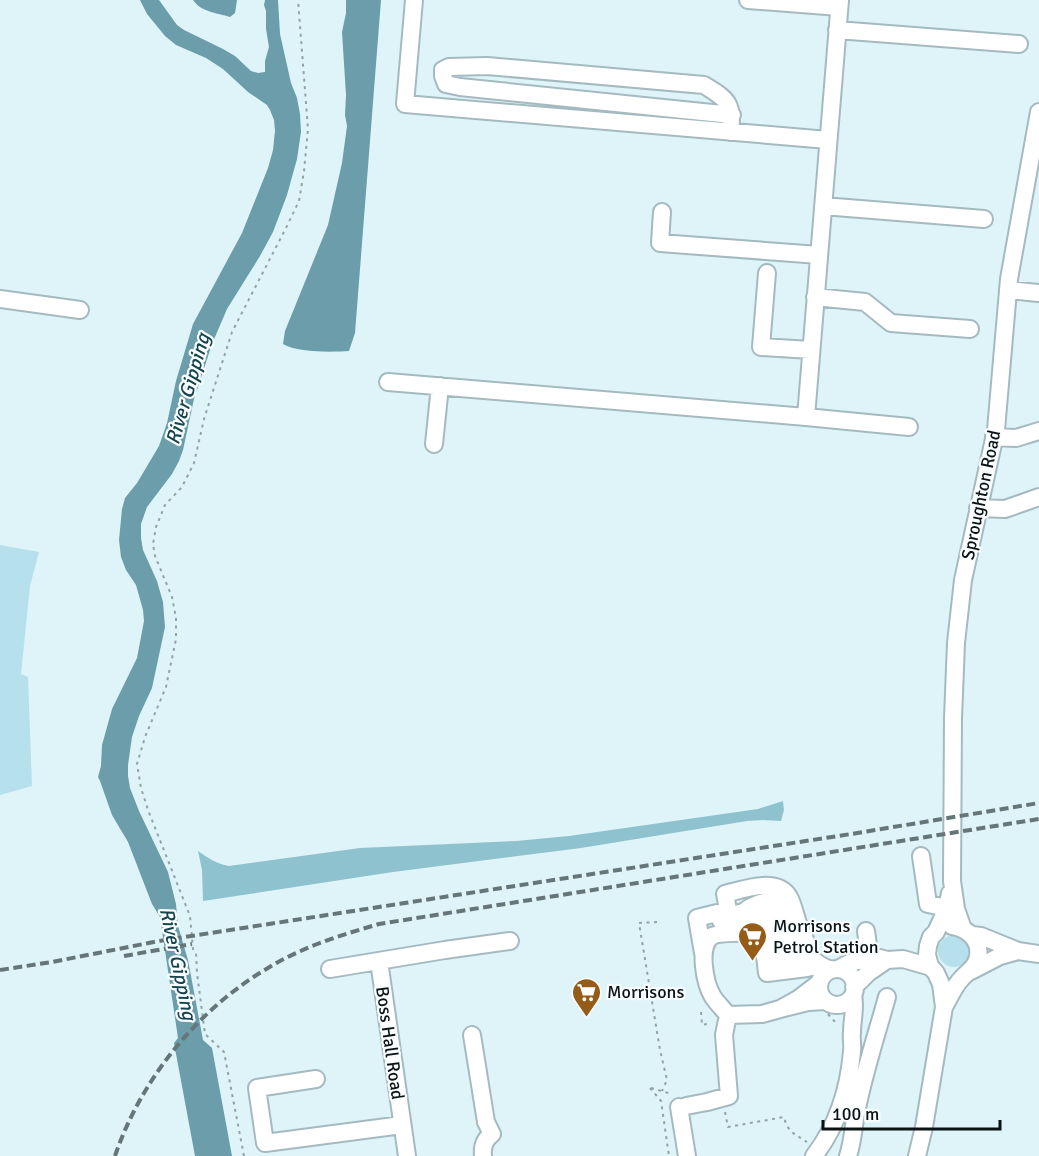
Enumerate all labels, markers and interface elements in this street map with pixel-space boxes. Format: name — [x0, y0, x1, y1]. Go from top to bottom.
water label: River Gipping — [160, 329, 216, 447]
street label: Sproughton Road — [957, 428, 1005, 562]
water label: River Gipping — [154, 906, 202, 1024]
place label: Morrisons Petrol Station — [773, 915, 879, 958]
supermarket icon: Morrisons Petrol Station — [736, 920, 768, 962]
supermarket icon: Morrisons — [570, 976, 602, 1018]
place label: Morrisons — [607, 981, 684, 1003]
street label: Boss Hall Road — [371, 985, 409, 1101]
scale bar — [823, 1093, 1000, 1131]
text: 100 m — [832, 1103, 879, 1125]

